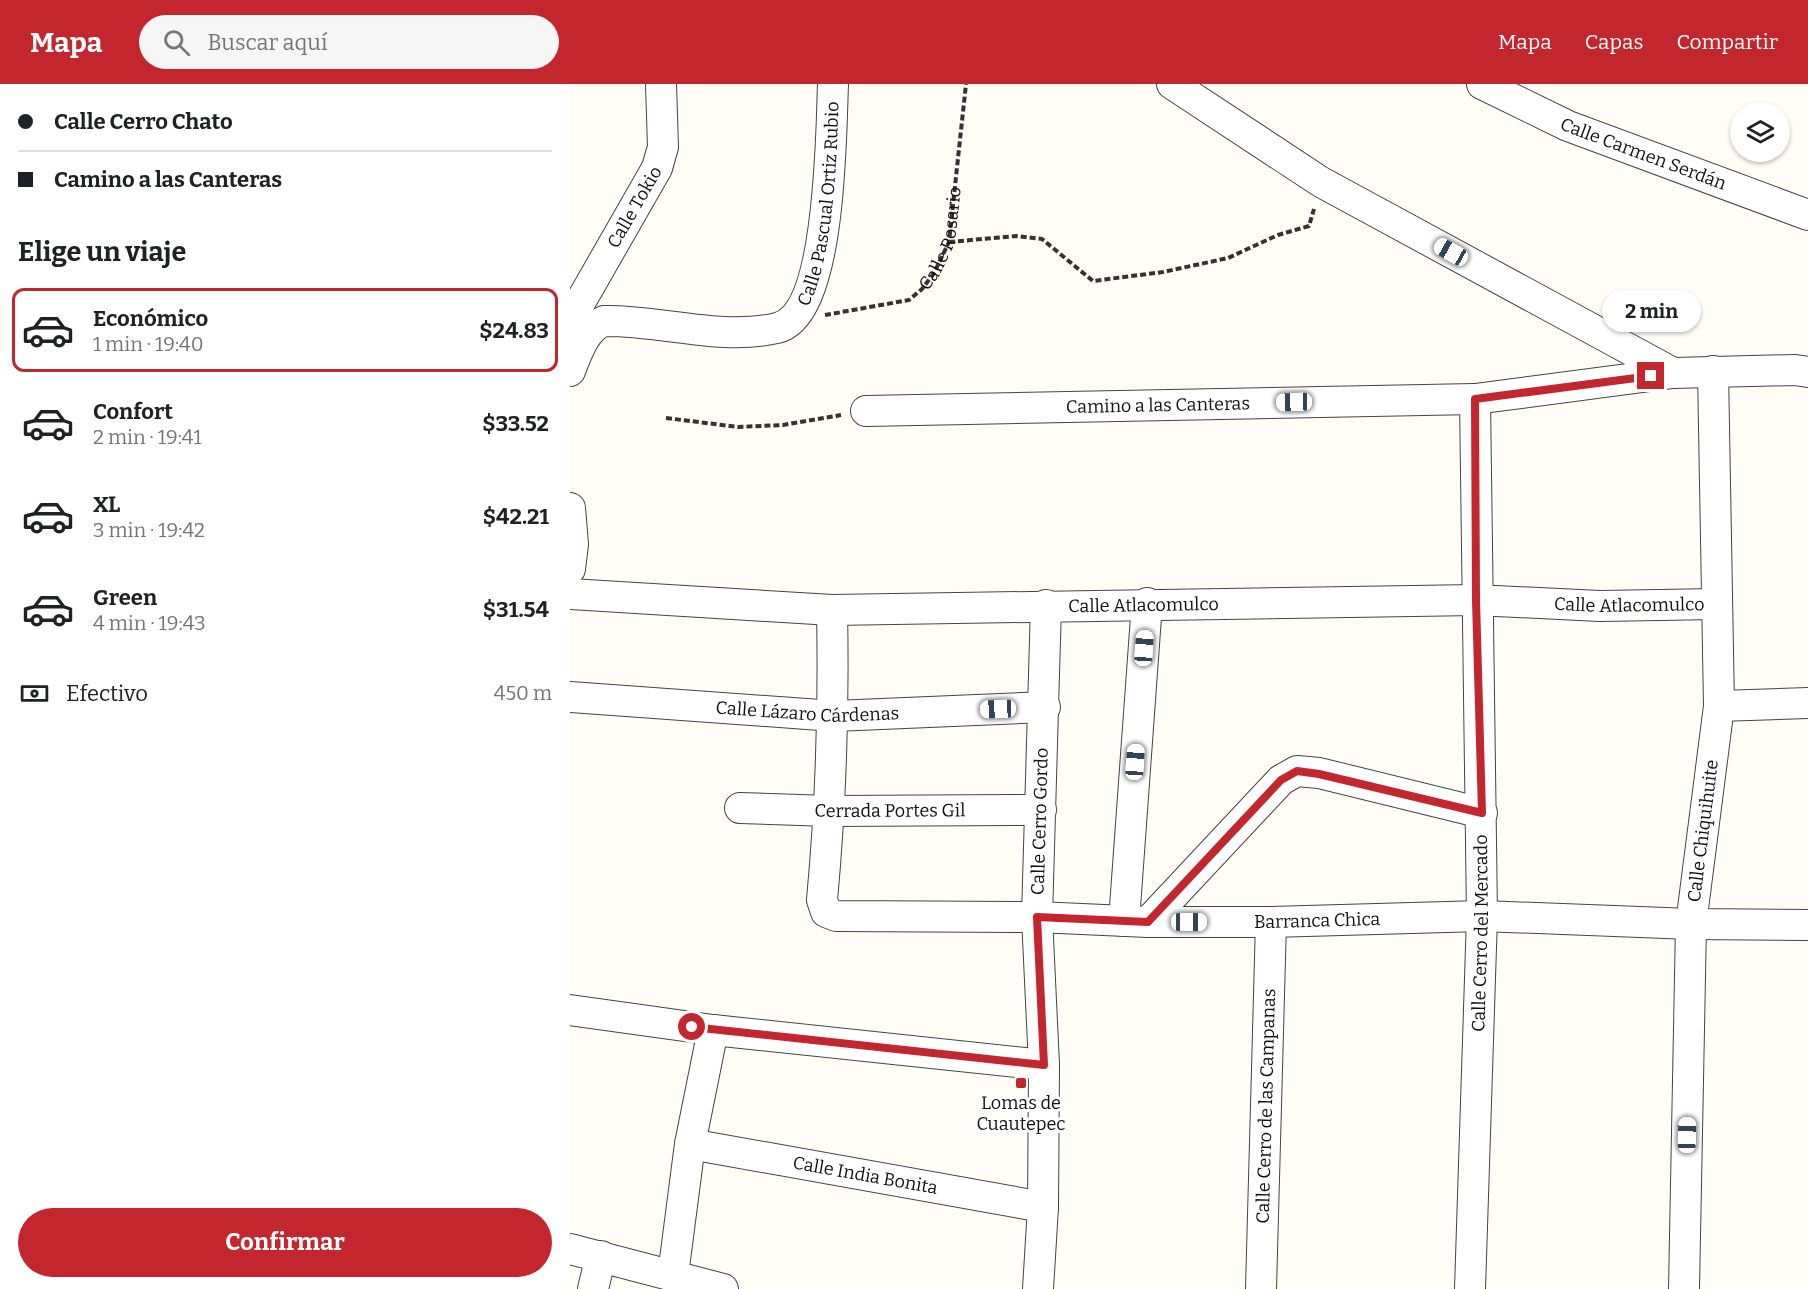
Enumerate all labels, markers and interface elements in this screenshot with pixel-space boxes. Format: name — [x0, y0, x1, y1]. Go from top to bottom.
search box — [139, 15, 559, 69]
text: Mapa — [30, 26, 103, 59]
icon: search — [160, 26, 193, 59]
text: Buscar aquí — [208, 29, 327, 56]
text: Mapa — [1498, 29, 1552, 55]
text: Capas — [1585, 29, 1643, 55]
text: Compartir — [1676, 29, 1778, 55]
street label: Calle Pascual Ortiz Rubio — [793, 101, 843, 310]
map controls — [1730, 102, 1790, 162]
button: layers — [1730, 102, 1790, 162]
text: Calle Cerro Chato — [54, 108, 233, 135]
street label: Calle Carmen Serdán — [1556, 113, 1730, 195]
street label: Calle Tokio — [603, 162, 667, 252]
text: Camino a las Canteras — [54, 166, 282, 193]
street label: Calle Rosario — [914, 186, 966, 295]
car — [1431, 235, 1471, 269]
text: Elige un viaje — [18, 236, 186, 268]
callout: 2 min — [1602, 289, 1700, 331]
text: 2 min — [1625, 299, 1678, 323]
icon: car — [21, 303, 75, 357]
text: Económico — [93, 305, 208, 332]
text: $24.83 — [479, 317, 549, 344]
text: 1 min · 19:40 — [93, 332, 204, 356]
route end — [1637, 362, 1664, 389]
street label: Camino a las Canteras — [1066, 392, 1250, 418]
car — [1276, 393, 1312, 411]
icon: car — [21, 396, 75, 450]
text: Confort — [93, 398, 173, 425]
text: $33.52 — [482, 410, 549, 437]
text: 2 min · 19:41 — [93, 425, 202, 449]
icon: car — [21, 489, 75, 543]
text: XL — [93, 491, 120, 518]
text: $42.21 — [483, 503, 549, 530]
text: 3 min · 19:42 — [93, 518, 205, 542]
icon: car — [21, 582, 75, 636]
text: Green — [93, 584, 157, 611]
street label: Calle Atlacomulco — [1068, 593, 1219, 617]
street label: Calle Atlacomulco — [1554, 593, 1705, 617]
text: $31.54 — [483, 596, 549, 623]
text: 4 min · 19:43 — [93, 611, 206, 635]
car — [1134, 629, 1154, 667]
icon: cash — [18, 677, 51, 710]
text: Efectivo — [66, 680, 148, 707]
text: 450 m — [494, 681, 552, 705]
street label: Calle Lázaro Cárdenas — [715, 697, 900, 727]
car — [980, 699, 1016, 719]
car — [1125, 743, 1145, 781]
street label: Calle Cerro Gordo — [1027, 747, 1053, 895]
street label: Calle Chiquihuite — [1683, 758, 1723, 903]
street label: Cerrada Portes Gil — [814, 799, 965, 822]
street label: Calle Cerro del Mercado — [1467, 834, 1493, 1032]
street label: Barranca Chica — [1254, 908, 1381, 933]
car — [1171, 913, 1207, 931]
street label: Calle Cerro de las Campanas — [1252, 988, 1280, 1224]
route start — [678, 1013, 705, 1040]
marker: Lomas de Cuautepec — [1014, 1076, 1028, 1090]
place label: Lomas de Cuautepec — [976, 1092, 1066, 1135]
car — [1678, 1117, 1696, 1153]
street label: Calle India Bonita — [791, 1152, 940, 1199]
button: Confirmar — [18, 1208, 552, 1277]

